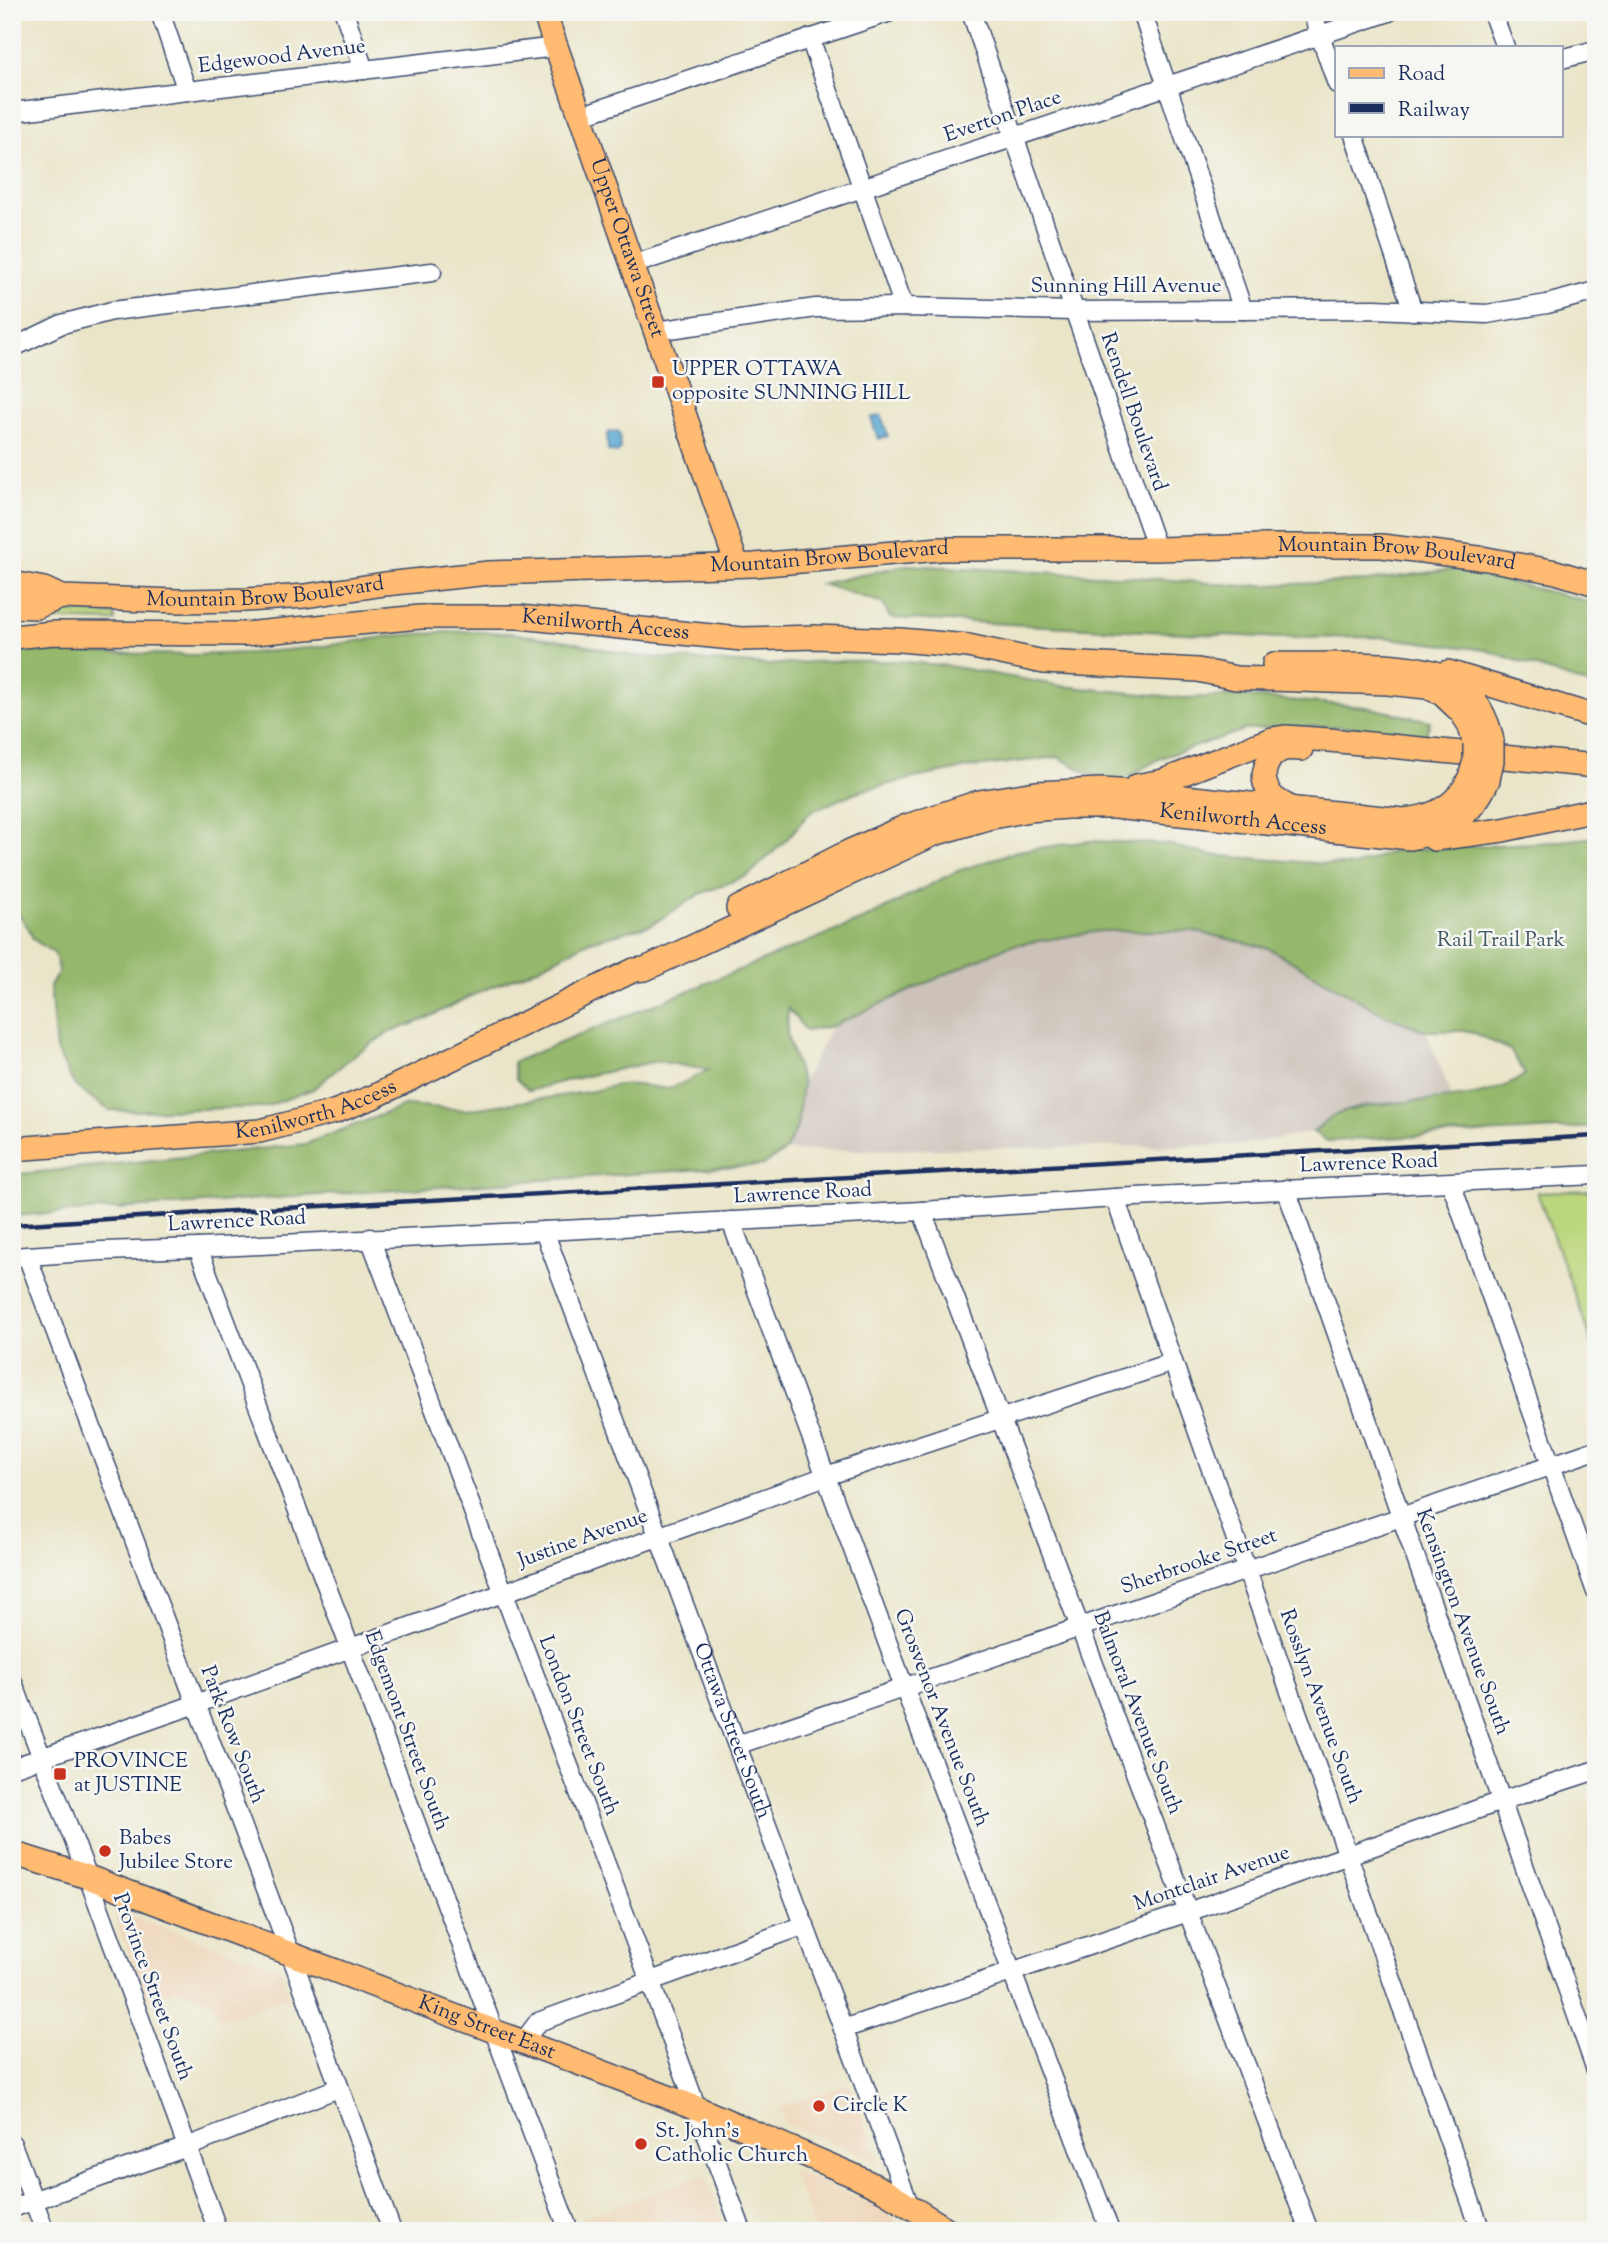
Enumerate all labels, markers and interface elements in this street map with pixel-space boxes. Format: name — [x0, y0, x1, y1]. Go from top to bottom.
street label: Edgewood Avenue — [197, 32, 367, 82]
legend — [1335, 46, 1562, 136]
text: Road — [1398, 60, 1445, 90]
street label: Everton Place — [940, 83, 1066, 151]
text: Railway — [1398, 96, 1470, 126]
street label: Upper Ottawa Street — [581, 154, 672, 342]
street label: Sunning Hill Avenue — [1030, 272, 1222, 302]
street label: Rendell Boulevard — [1092, 329, 1174, 495]
place label: UPPER OTTAWA opposite SUNNING HILL — [672, 355, 911, 409]
marker: UPPER OTTAWA opposite SUNNING HILL — [650, 374, 666, 390]
street label: Mountain Brow Boulevard — [1278, 531, 1518, 579]
street label: Mountain Brow Boulevard — [710, 534, 949, 581]
street label: Mountain Brow Boulevard — [146, 569, 386, 616]
street label: Kenilworth Access — [521, 602, 691, 649]
street label: Kenilworth Access — [1158, 797, 1328, 844]
park label: Rail Trail Park — [1437, 926, 1566, 956]
street label: Kenilworth Access — [234, 1073, 402, 1148]
street label: Lawrence Road — [1299, 1147, 1439, 1181]
street label: Lawrence Road — [733, 1175, 873, 1213]
street label: Lawrence Road — [167, 1203, 307, 1241]
street label: Justine Avenue — [513, 1502, 652, 1577]
street label: Kensington Avenue South — [1407, 1505, 1517, 1739]
street label: Sherbrooke Street — [1117, 1521, 1281, 1603]
street label: Grosvenor Avenue South — [886, 1605, 996, 1831]
street label: Rosslyn Avenue South — [1271, 1605, 1369, 1809]
street label: Balmoral Avenue South — [1084, 1607, 1190, 1819]
street label: Edgemont Street South — [356, 1627, 456, 1835]
street label: London Street South — [530, 1632, 626, 1820]
street label: Ottawa Street South — [685, 1639, 778, 1823]
street label: Park Row South — [192, 1662, 272, 1808]
place label: PROVINCE at JUSTINE — [74, 1747, 188, 1801]
marker: PROVINCE at JUSTINE — [52, 1766, 68, 1782]
place label: Babes Jubilee Store — [118, 1824, 233, 1878]
street label: Montclair Avenue — [1130, 1838, 1294, 1920]
marker: Babes Jubilee Store — [97, 1843, 113, 1859]
street label: Province Street South — [104, 1889, 200, 2085]
street label: King Street East — [414, 1989, 560, 2068]
place label: Circle K — [833, 2091, 908, 2121]
marker: Circle K — [811, 2098, 827, 2114]
place label: St. John's Catholic Church — [655, 2117, 808, 2171]
marker: St. John's Catholic Church — [633, 2136, 649, 2152]

